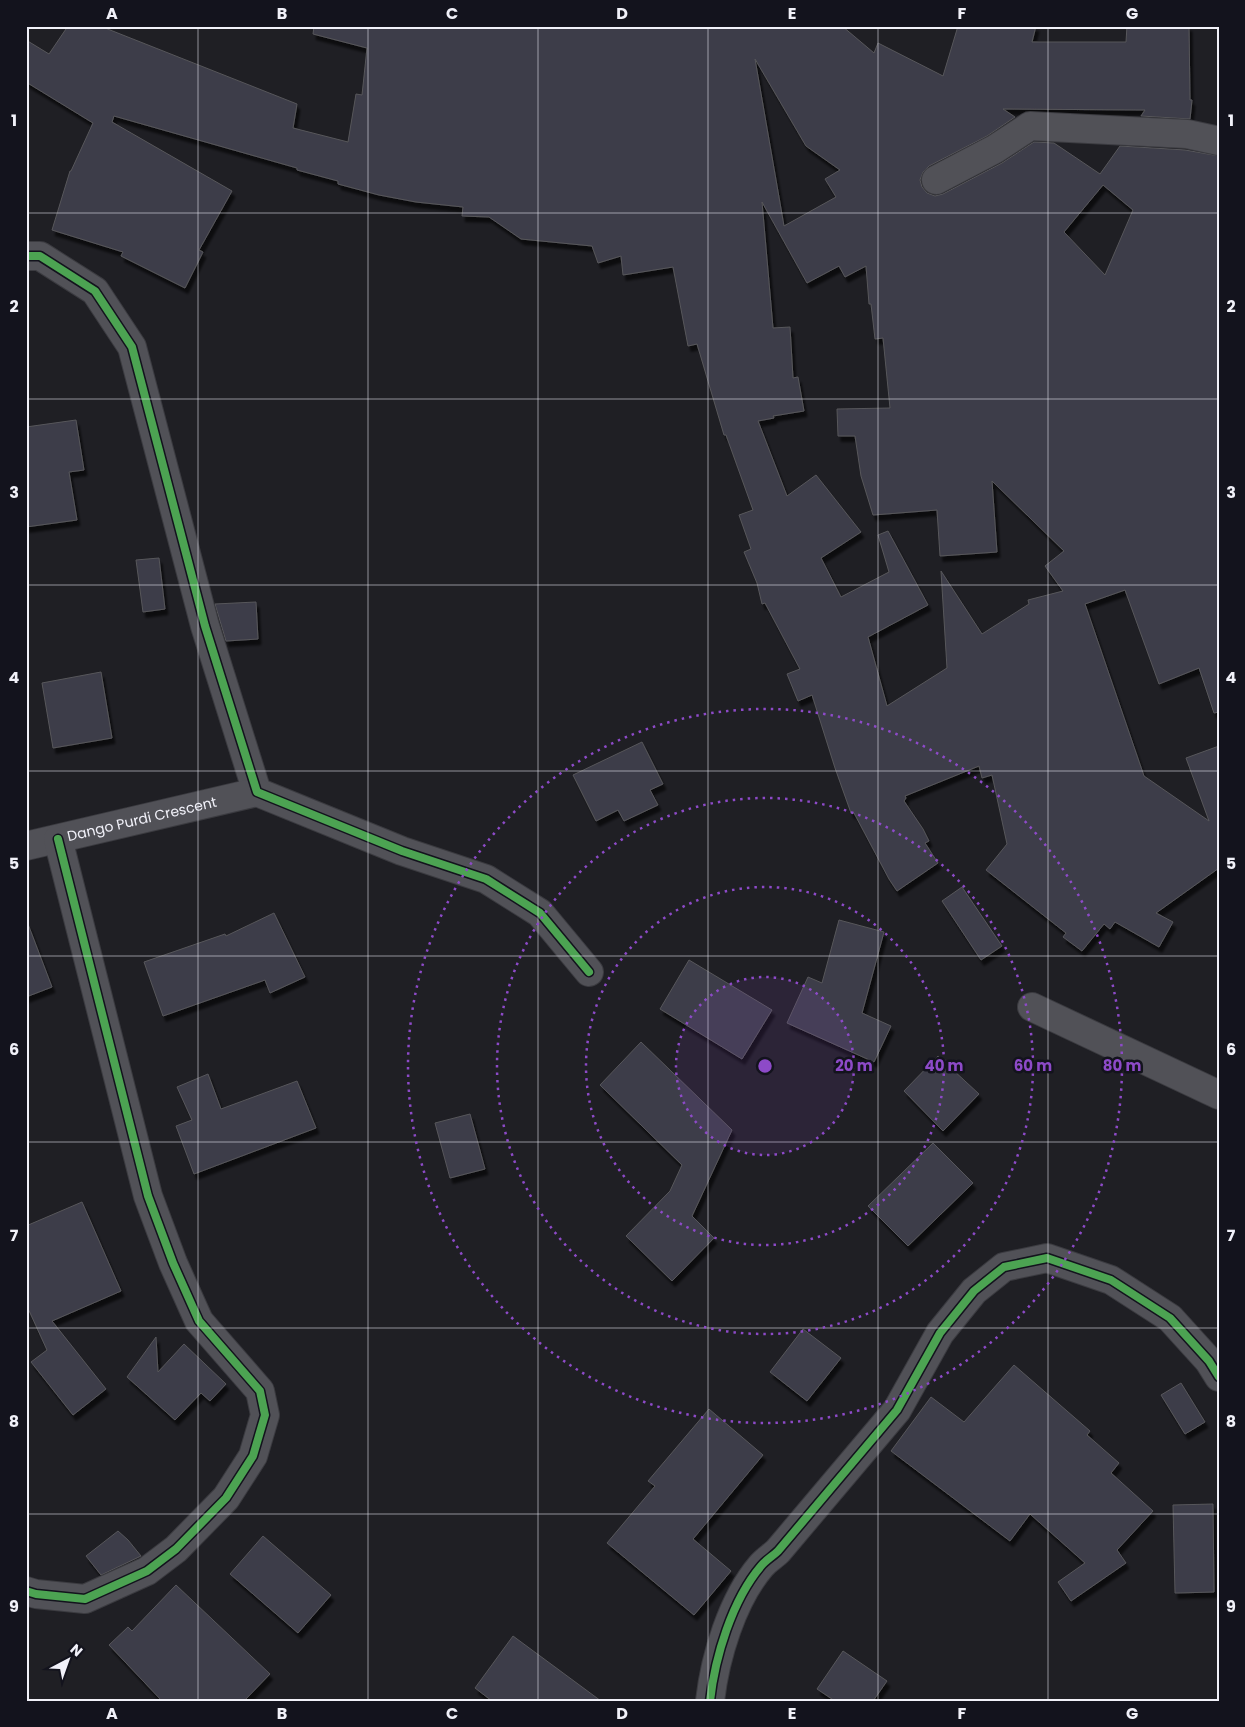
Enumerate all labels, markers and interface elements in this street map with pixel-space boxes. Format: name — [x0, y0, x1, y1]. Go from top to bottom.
text: A — [106, 2, 118, 25]
text: B — [277, 2, 287, 25]
text: C — [446, 2, 458, 25]
text: D — [616, 2, 628, 25]
text: E — [788, 2, 796, 25]
text: F — [958, 2, 967, 25]
text: G — [1126, 2, 1138, 25]
text: 1 — [11, 109, 17, 132]
text: 1 — [1228, 109, 1234, 132]
text: 2 — [9, 295, 19, 318]
text: 2 — [1226, 295, 1236, 318]
text: 3 — [9, 481, 19, 504]
text: 3 — [1226, 481, 1236, 504]
text: 4 — [9, 666, 20, 689]
text: 4 — [1226, 666, 1237, 689]
street label: Dango Purdi Crescent — [65, 792, 219, 846]
text: 5 — [9, 852, 19, 875]
text: 5 — [1226, 852, 1236, 875]
text: 6 — [9, 1038, 19, 1061]
text: 6 — [1226, 1038, 1236, 1061]
text: 20 m — [835, 1055, 873, 1076]
text: 40 m — [924, 1055, 964, 1076]
text: 60 m — [1014, 1055, 1052, 1076]
text: 80 m — [1103, 1055, 1141, 1076]
centre of rings — [756, 1057, 774, 1075]
text: 7 — [10, 1224, 19, 1247]
text: 7 — [1227, 1224, 1236, 1247]
text: 8 — [9, 1410, 19, 1433]
text: 8 — [1226, 1410, 1236, 1433]
text: 9 — [9, 1595, 19, 1618]
text: 9 — [1226, 1595, 1236, 1618]
north arrow — [42, 1634, 92, 1684]
text: N — [66, 1639, 87, 1661]
text: A — [106, 1702, 118, 1725]
text: B — [277, 1702, 287, 1725]
text: C — [446, 1702, 458, 1725]
text: D — [616, 1702, 628, 1725]
text: E — [788, 1702, 796, 1725]
text: F — [958, 1702, 967, 1725]
text: G — [1126, 1702, 1138, 1725]

